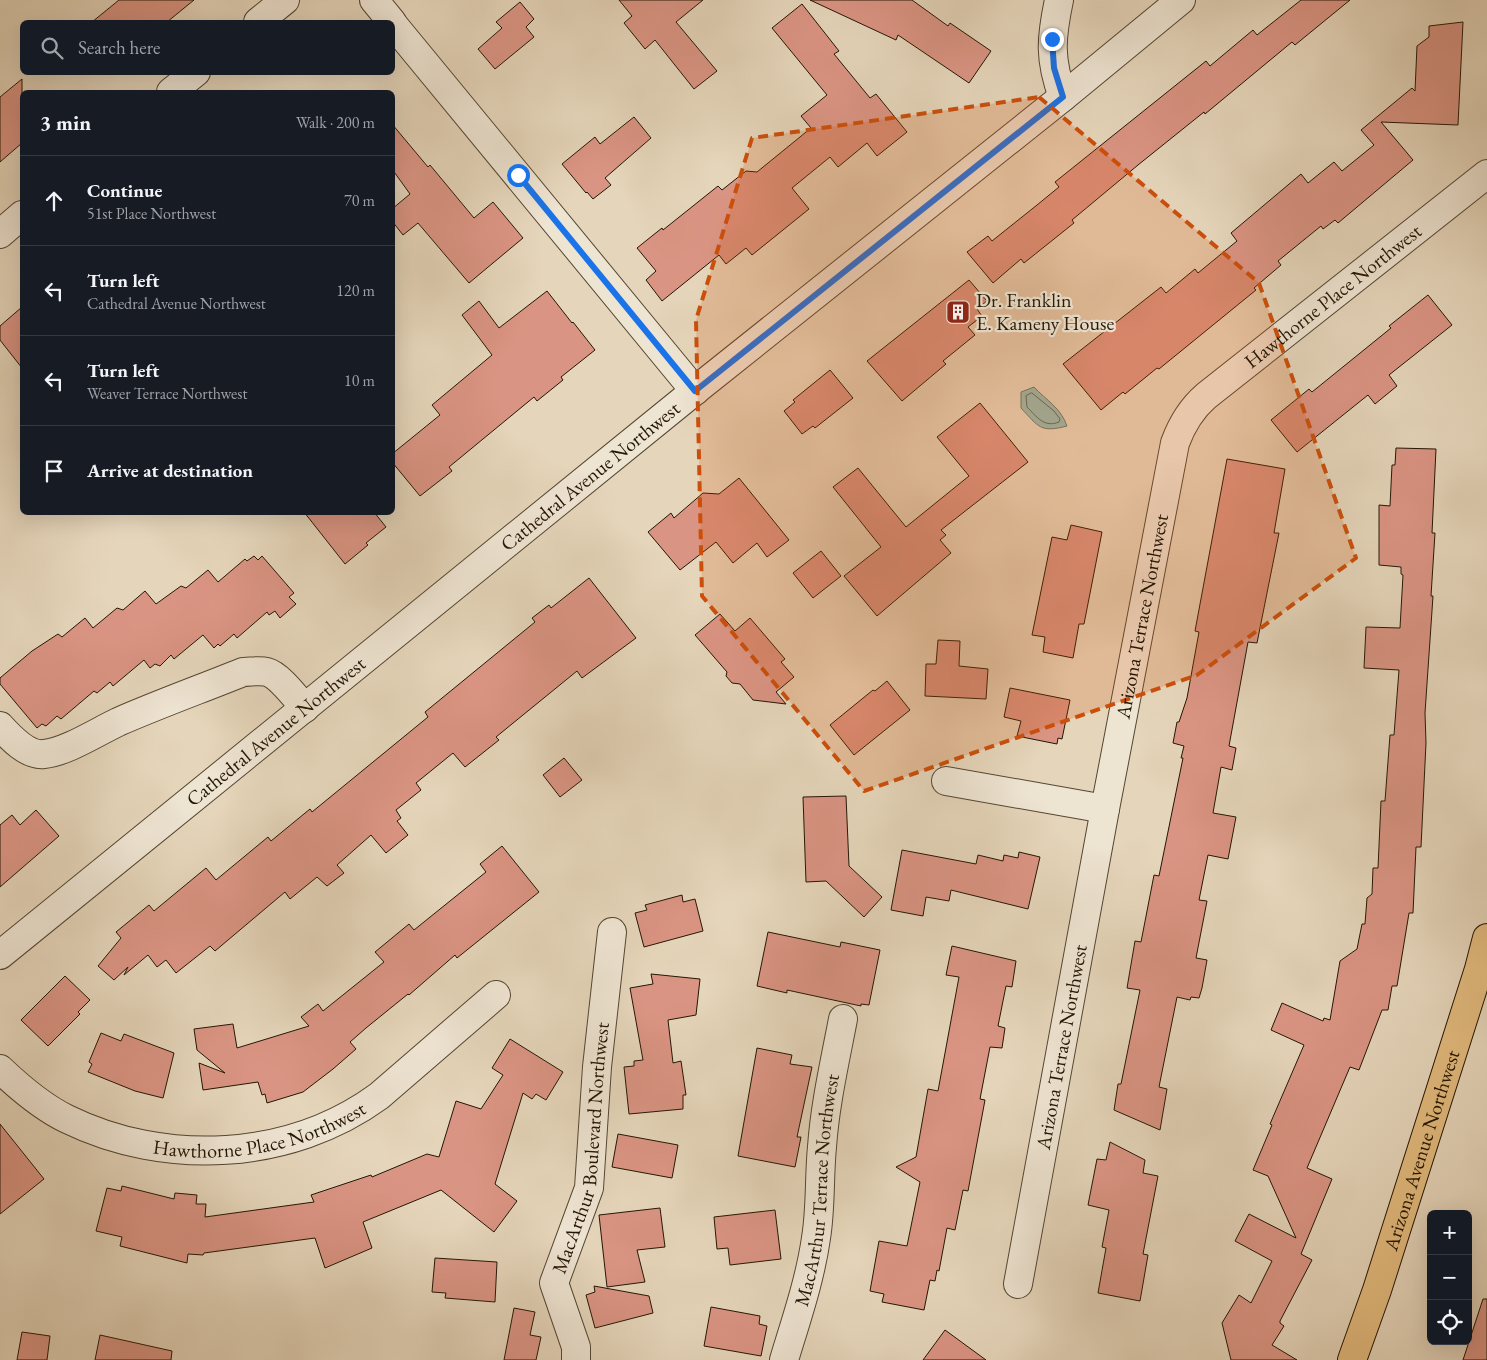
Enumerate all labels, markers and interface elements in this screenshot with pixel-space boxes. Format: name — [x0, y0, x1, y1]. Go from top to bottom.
search box — [20, 20, 395, 75]
route end — [1041, 28, 1064, 51]
icon: search — [38, 34, 66, 62]
text: Search here — [78, 35, 160, 60]
text: 3 min — [40, 109, 91, 136]
text: Walk · 200 m — [296, 112, 375, 133]
route start — [507, 164, 530, 187]
text: Continue — [87, 178, 162, 203]
icon: ahead — [40, 187, 68, 215]
text: 70 m — [344, 190, 375, 211]
text: 51st Place Northwest — [87, 203, 216, 224]
street label: Hawthorne Place Northwest — [1239, 217, 1427, 374]
text: Turn left — [87, 268, 159, 293]
icon: left — [40, 277, 68, 305]
text: 120 m — [336, 280, 375, 301]
place label: Dr. Franklin E. Kameny House — [976, 287, 1114, 336]
text: Cathedral Avenue Northwest — [87, 293, 266, 314]
building icon: Dr. Franklin E. Kameny House — [945, 299, 971, 325]
text: Turn left — [87, 358, 159, 383]
icon: left — [40, 367, 68, 395]
text: 10 m — [344, 370, 375, 391]
text: Weaver Terrace Northwest — [87, 383, 248, 404]
street label: Cathedral Avenue Northwest — [495, 395, 686, 557]
icon: arrive — [40, 457, 68, 485]
text: Arrive at destination — [87, 458, 253, 483]
street label: Arizona Terrace Northwest — [1109, 511, 1174, 722]
street label: Cathedral Avenue Northwest — [181, 650, 371, 812]
street label: Arizona Terrace Northwest — [1030, 942, 1093, 1152]
street label: MacArthur Boulevard Northwest — [546, 1020, 615, 1277]
street label: Arizona Avenue Northwest — [1377, 1046, 1466, 1255]
street label: MacArthur Terrace Northwest — [788, 1071, 845, 1309]
street label: Hawthorne Place Northwest — [151, 1095, 371, 1164]
map controls — [1427, 1210, 1472, 1345]
button: + — [1427, 1210, 1472, 1255]
button: − — [1427, 1255, 1472, 1300]
button: locate — [1427, 1300, 1472, 1345]

